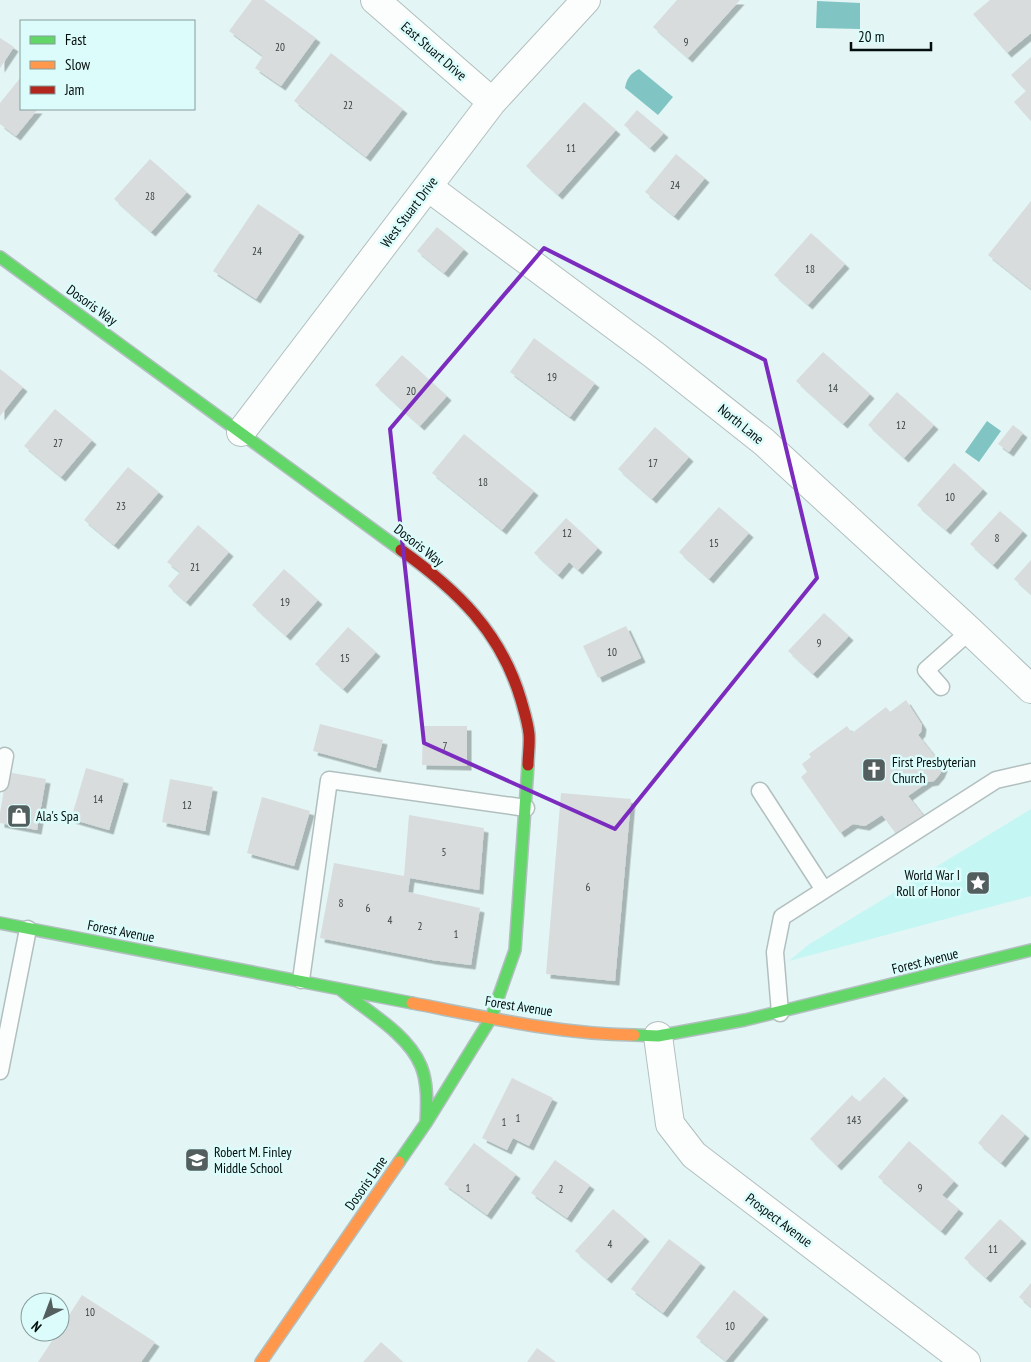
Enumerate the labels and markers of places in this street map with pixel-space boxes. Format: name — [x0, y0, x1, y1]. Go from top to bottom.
place label: First Presbyterian Church — [892, 753, 976, 787]
church icon: First Presbyterian Church — [861, 757, 887, 783]
shop icon: Ala's Spa — [6, 803, 32, 829]
place label: Ala's Spa — [36, 807, 79, 825]
place label: World War I Roll of Honor — [896, 866, 960, 900]
place icon: World War I Roll of Honor — [965, 870, 991, 896]
place label: Robert M. Finley Middle School — [214, 1143, 292, 1177]
school or university icon: Robert M. Finley Middle School — [184, 1147, 210, 1173]

